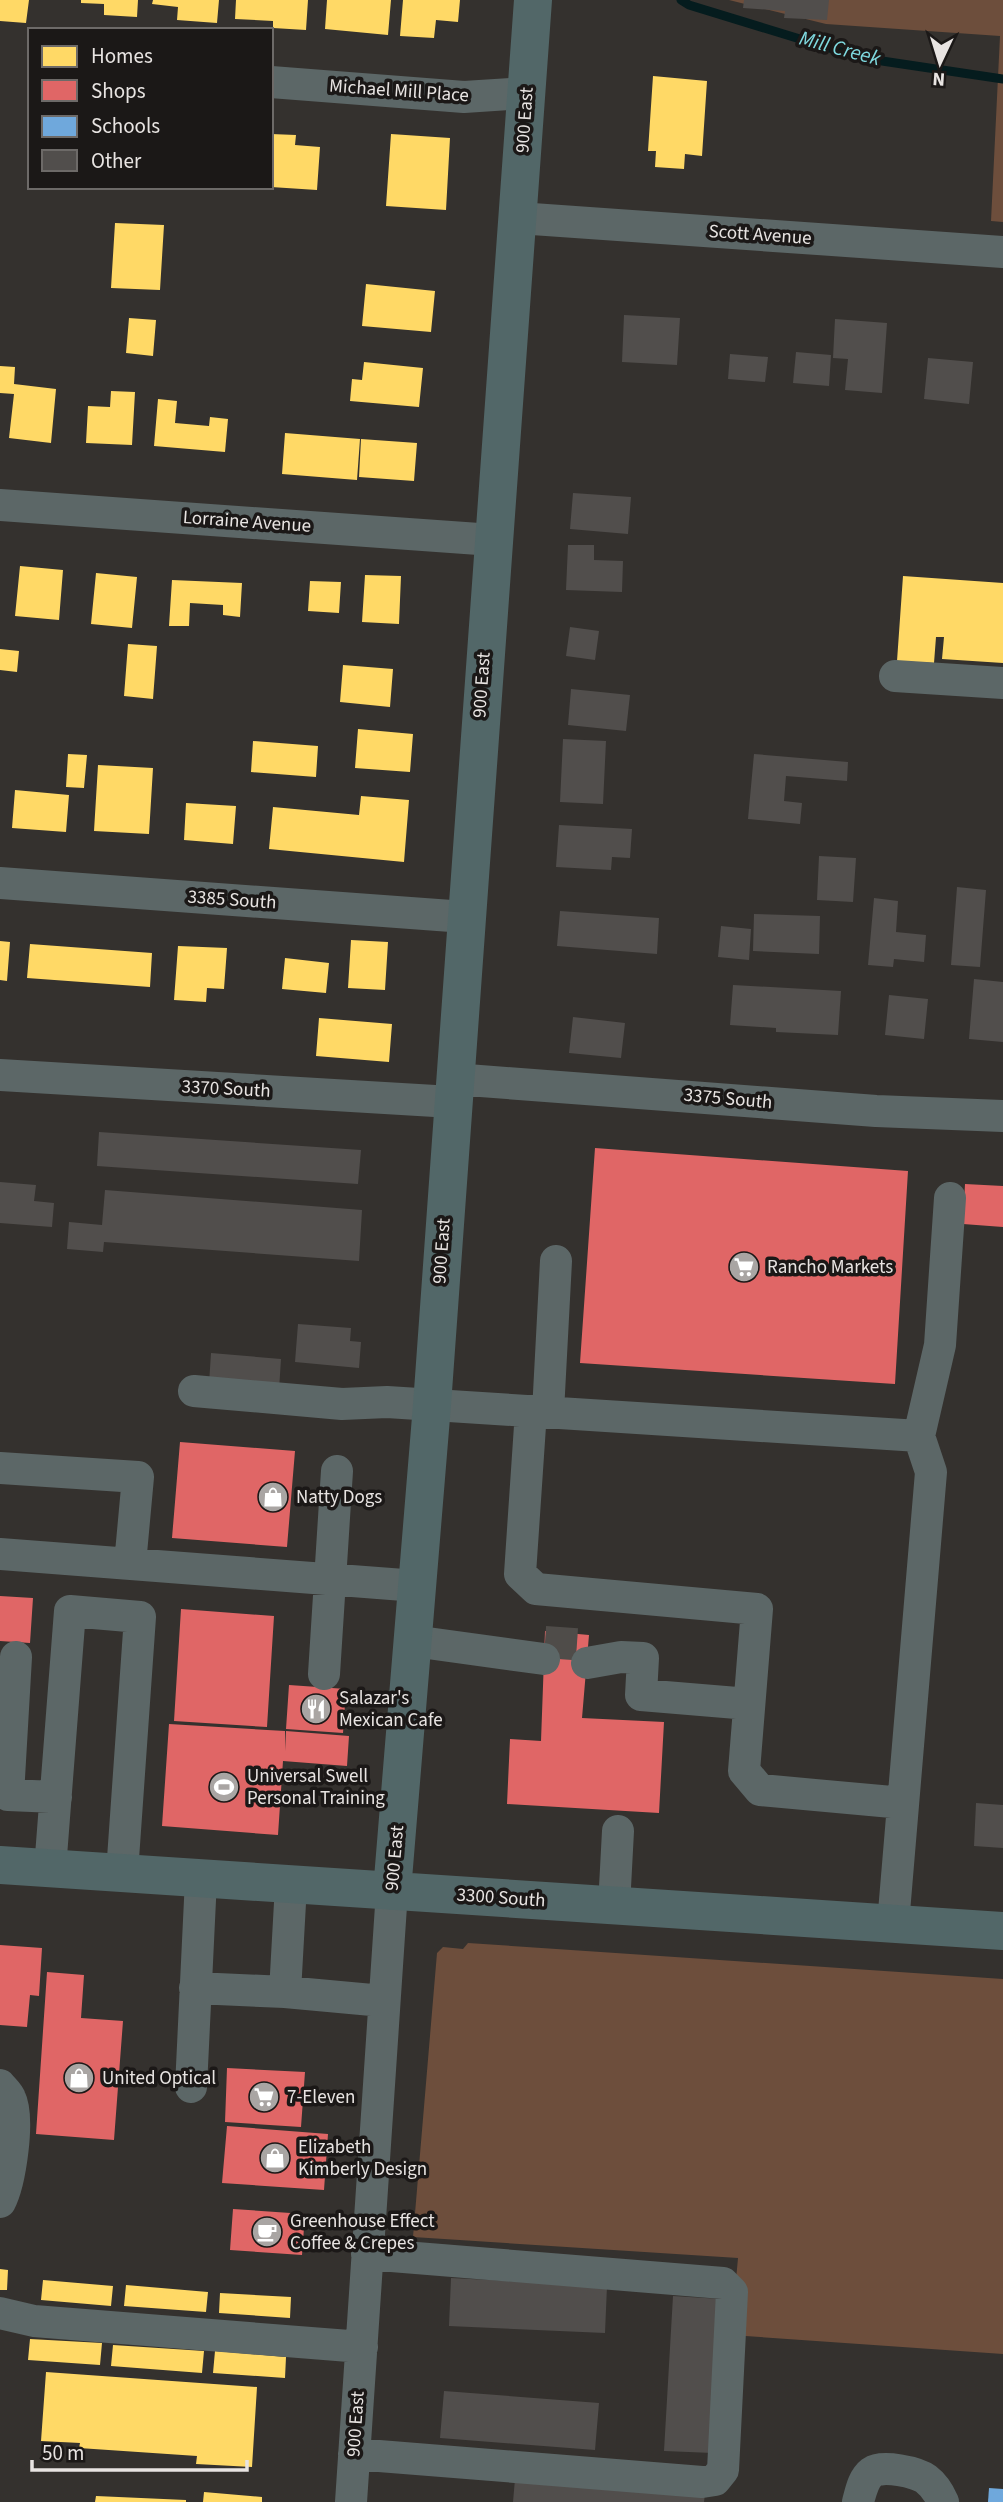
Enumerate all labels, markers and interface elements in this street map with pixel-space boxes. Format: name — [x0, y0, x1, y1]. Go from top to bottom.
water label: Mill Creek — [796, 23, 885, 73]
legend — [28, 28, 273, 189]
north arrow — [905, 28, 975, 98]
text: Homes — [91, 41, 153, 71]
text: N — [932, 65, 946, 92]
street label: Michael Mill Place — [328, 73, 470, 109]
text: Shops — [91, 76, 146, 106]
street label: 900 East — [509, 86, 541, 154]
text: Schools — [91, 111, 160, 141]
text: Other — [91, 146, 142, 176]
street label: Scott Avenue — [708, 218, 812, 252]
street label: Lorraine Avenue — [182, 504, 312, 540]
street label: 900 East — [466, 651, 498, 719]
street label: 3385 South — [187, 883, 277, 917]
street label: 3370 South — [181, 1073, 271, 1105]
street label: 3375 South — [682, 1082, 774, 1116]
street label: 900 East — [426, 1217, 458, 1285]
supermarket icon: Rancho Markets — [727, 1250, 761, 1284]
place label: Rancho Markets — [767, 1254, 893, 1281]
shop icon: Natty Dogs — [256, 1480, 290, 1514]
place label: Natty Dogs — [296, 1484, 382, 1511]
place label: Salazar's Mexican Cafe — [339, 1685, 443, 1734]
restaurant icon: Salazar's Mexican Cafe — [299, 1692, 333, 1726]
place label: Universal Swell Personal Training — [247, 1763, 385, 1812]
sports icon: Universal Swell Personal Training — [207, 1770, 241, 1804]
street label: 900 East — [379, 1824, 411, 1892]
street label: 3300 South — [456, 1881, 546, 1915]
shop icon: United Optical — [62, 2061, 96, 2095]
place label: United Optical — [102, 2065, 216, 2092]
supermarket icon: 7-Eleven — [247, 2080, 281, 2114]
place label: 7-Eleven — [287, 2084, 355, 2111]
place label: Elizabeth Kimberly Design — [298, 2134, 427, 2183]
shop icon: Elizabeth Kimberly Design — [258, 2141, 292, 2175]
place label: Greenhouse Effect Coffee & Crepes — [290, 2208, 435, 2257]
cafe icon: Greenhouse Effect Coffee & Crepes — [250, 2215, 284, 2249]
street label: 900 East — [340, 2390, 372, 2458]
scale bar — [32, 2428, 247, 2472]
text: 50 m — [42, 2438, 84, 2468]

